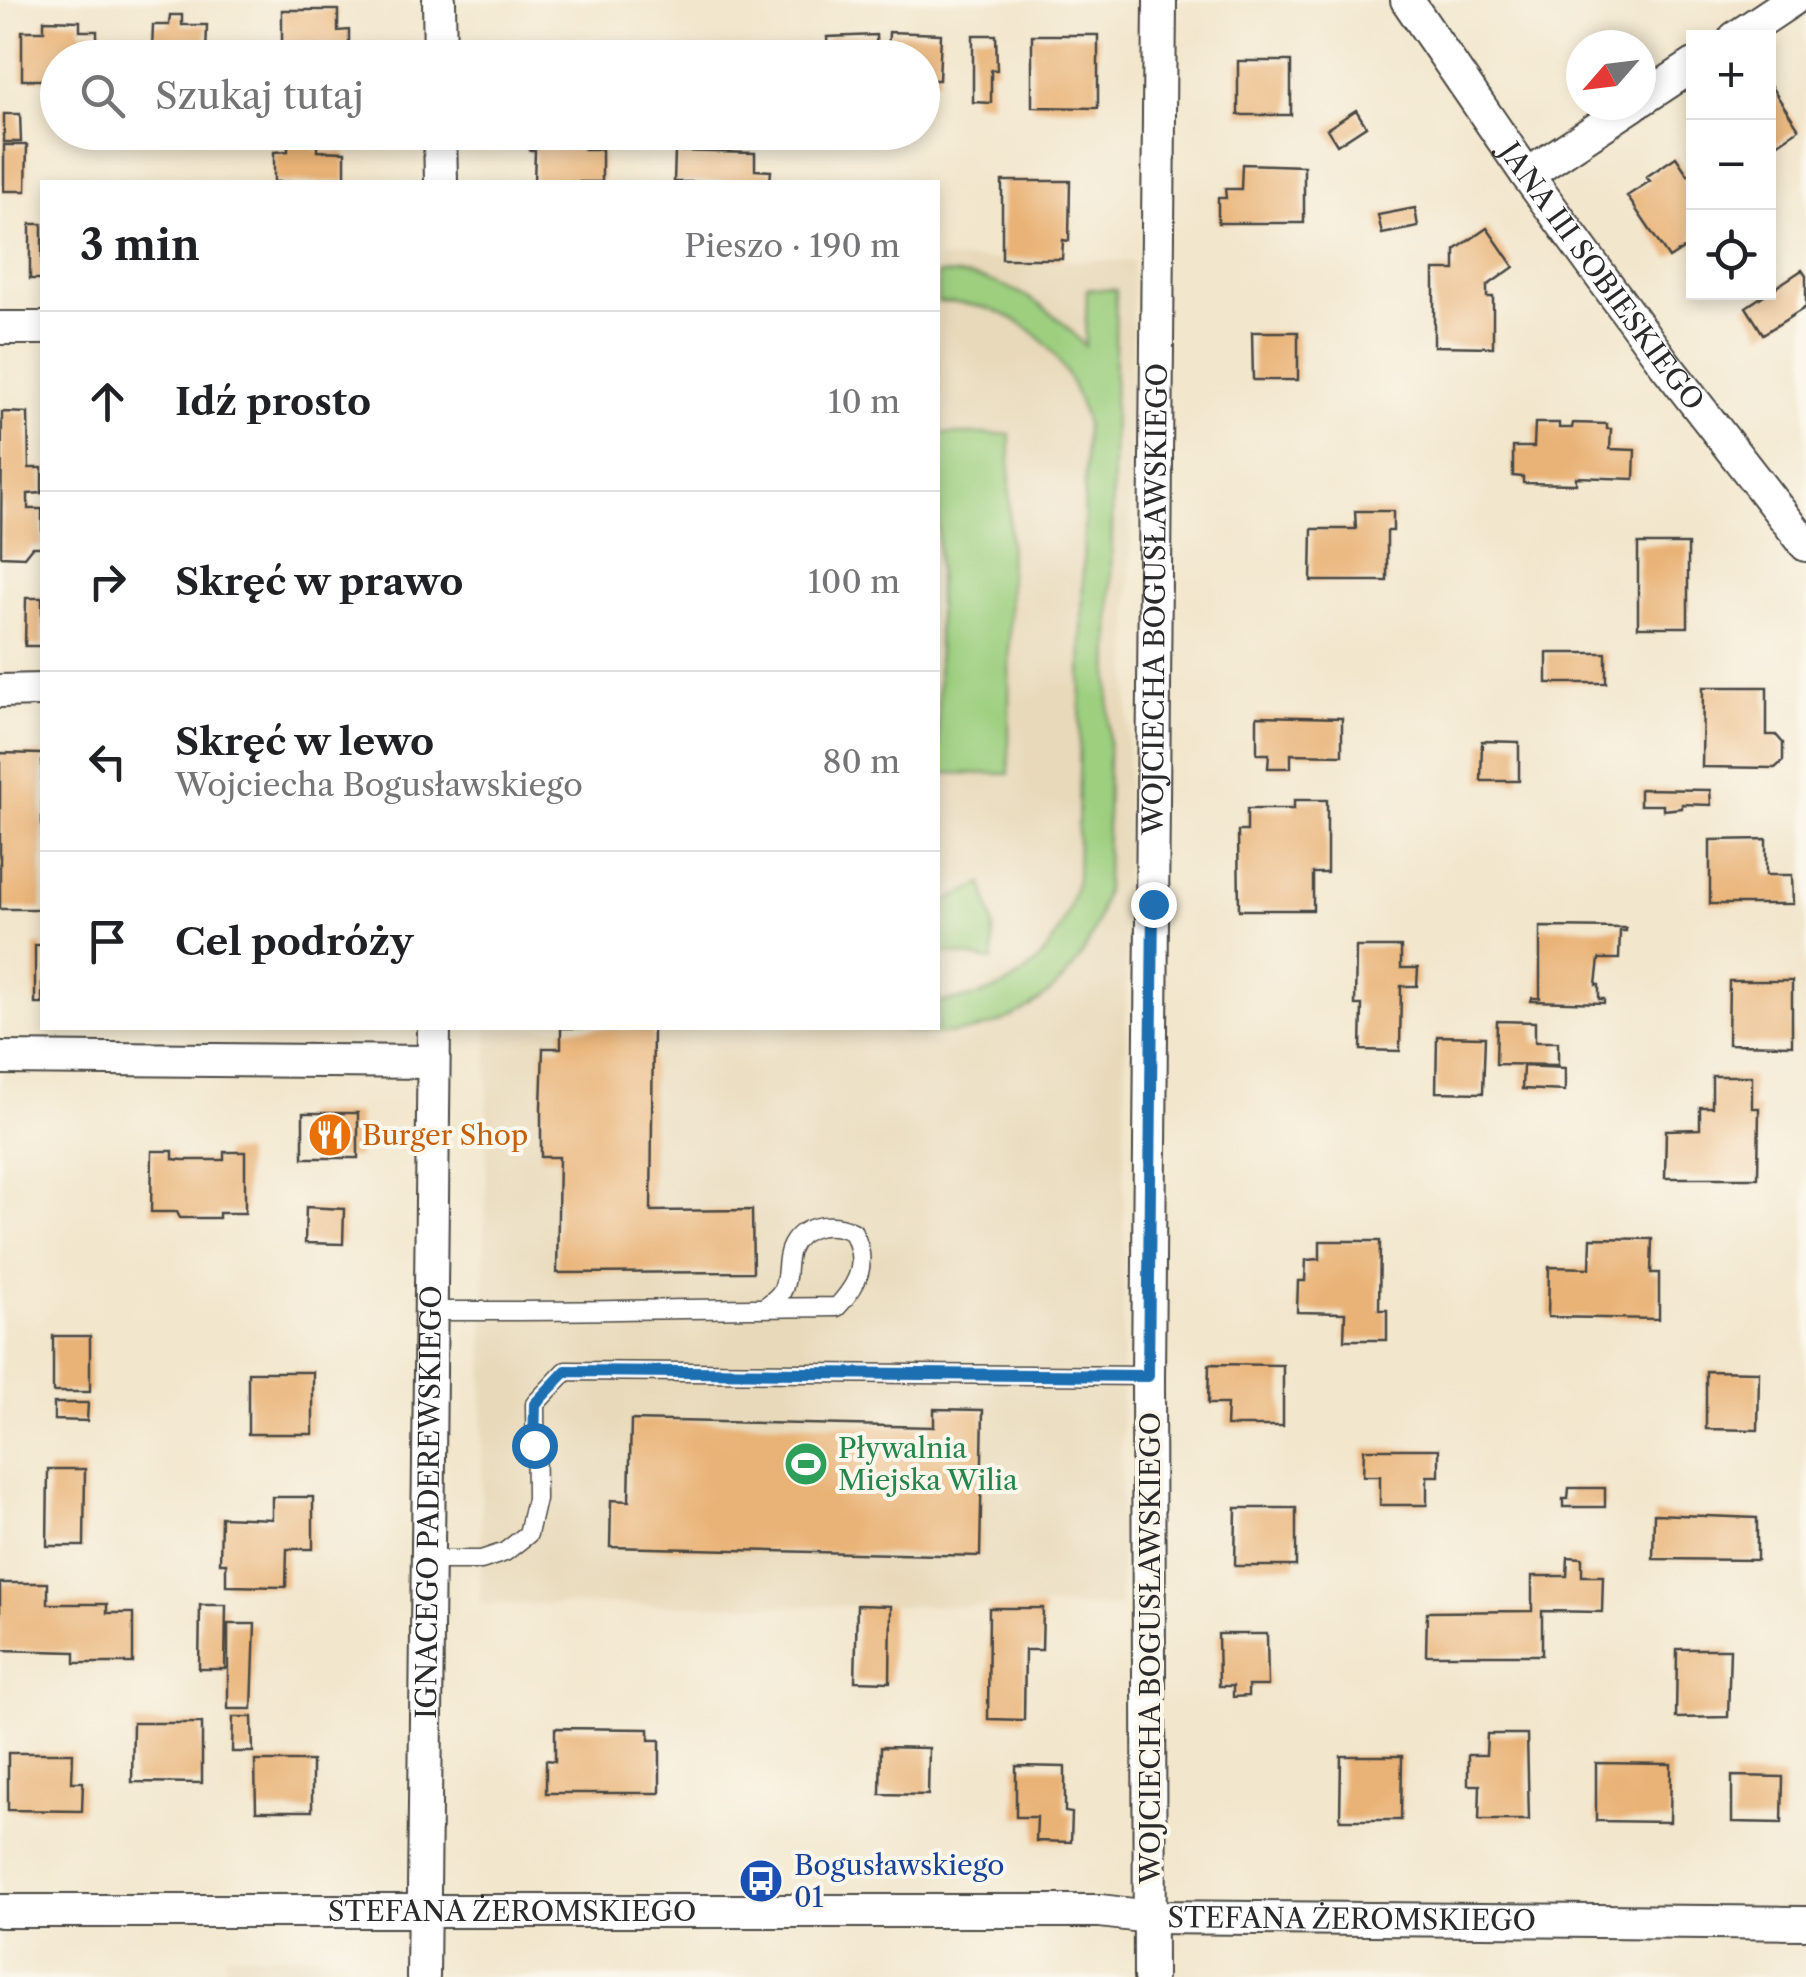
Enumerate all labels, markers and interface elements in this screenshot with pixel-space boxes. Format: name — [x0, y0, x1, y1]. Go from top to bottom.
north arrow — [1566, 30, 1656, 120]
map controls — [1686, 30, 1776, 300]
button: + — [1686, 30, 1776, 120]
search box — [40, 40, 940, 150]
icon: search — [75, 68, 130, 123]
text: Szukaj tutaj — [155, 72, 364, 119]
button: − — [1686, 120, 1776, 210]
street label: JANA III SOBIESKIEGO — [1490, 132, 1711, 417]
button: locate — [1686, 210, 1776, 300]
text: 3 min — [80, 219, 200, 271]
text: Pieszo · 190 m — [684, 226, 900, 265]
street label: WOJCIECHA BOGUSŁAWSKIEGO — [1136, 363, 1174, 836]
icon: ahead — [80, 374, 135, 429]
text: Idź prosto — [175, 378, 371, 425]
text: 10 m — [828, 382, 900, 421]
icon: right — [80, 554, 135, 609]
text: Skręć w prawo — [175, 558, 463, 605]
text: 100 m — [808, 562, 900, 601]
text: Skręć w lewo — [175, 718, 434, 765]
icon: left — [80, 734, 135, 789]
text: 80 m — [822, 742, 900, 781]
text: Wojciecha Bogusławskiego — [175, 765, 583, 804]
route end — [1131, 882, 1177, 928]
icon: arrive — [80, 914, 135, 969]
text: Cel podróży — [175, 918, 413, 965]
restaurant icon: Burger Shop — [307, 1112, 353, 1158]
place label: Burger Shop — [362, 1118, 528, 1152]
street label: IGNACEGO PADEREWSKIEGO — [409, 1285, 448, 1719]
street label: WOJCIECHA BOGUSŁAWSKIEGO — [1133, 1412, 1167, 1885]
route start — [512, 1423, 558, 1469]
place label: Pływalnia Miejska Wilia — [838, 1431, 1018, 1497]
sports icon: Pływalnia Miejska Wilia — [783, 1441, 829, 1487]
place label: Bogusławskiego 01 — [794, 1848, 1004, 1914]
bus stop icon: Bogusławskiego 01 — [738, 1858, 784, 1904]
street label: STEFANA ŻEROMSKIEGO — [328, 1894, 696, 1928]
street label: STEFANA ŻEROMSKIEGO — [1167, 1900, 1536, 1938]

